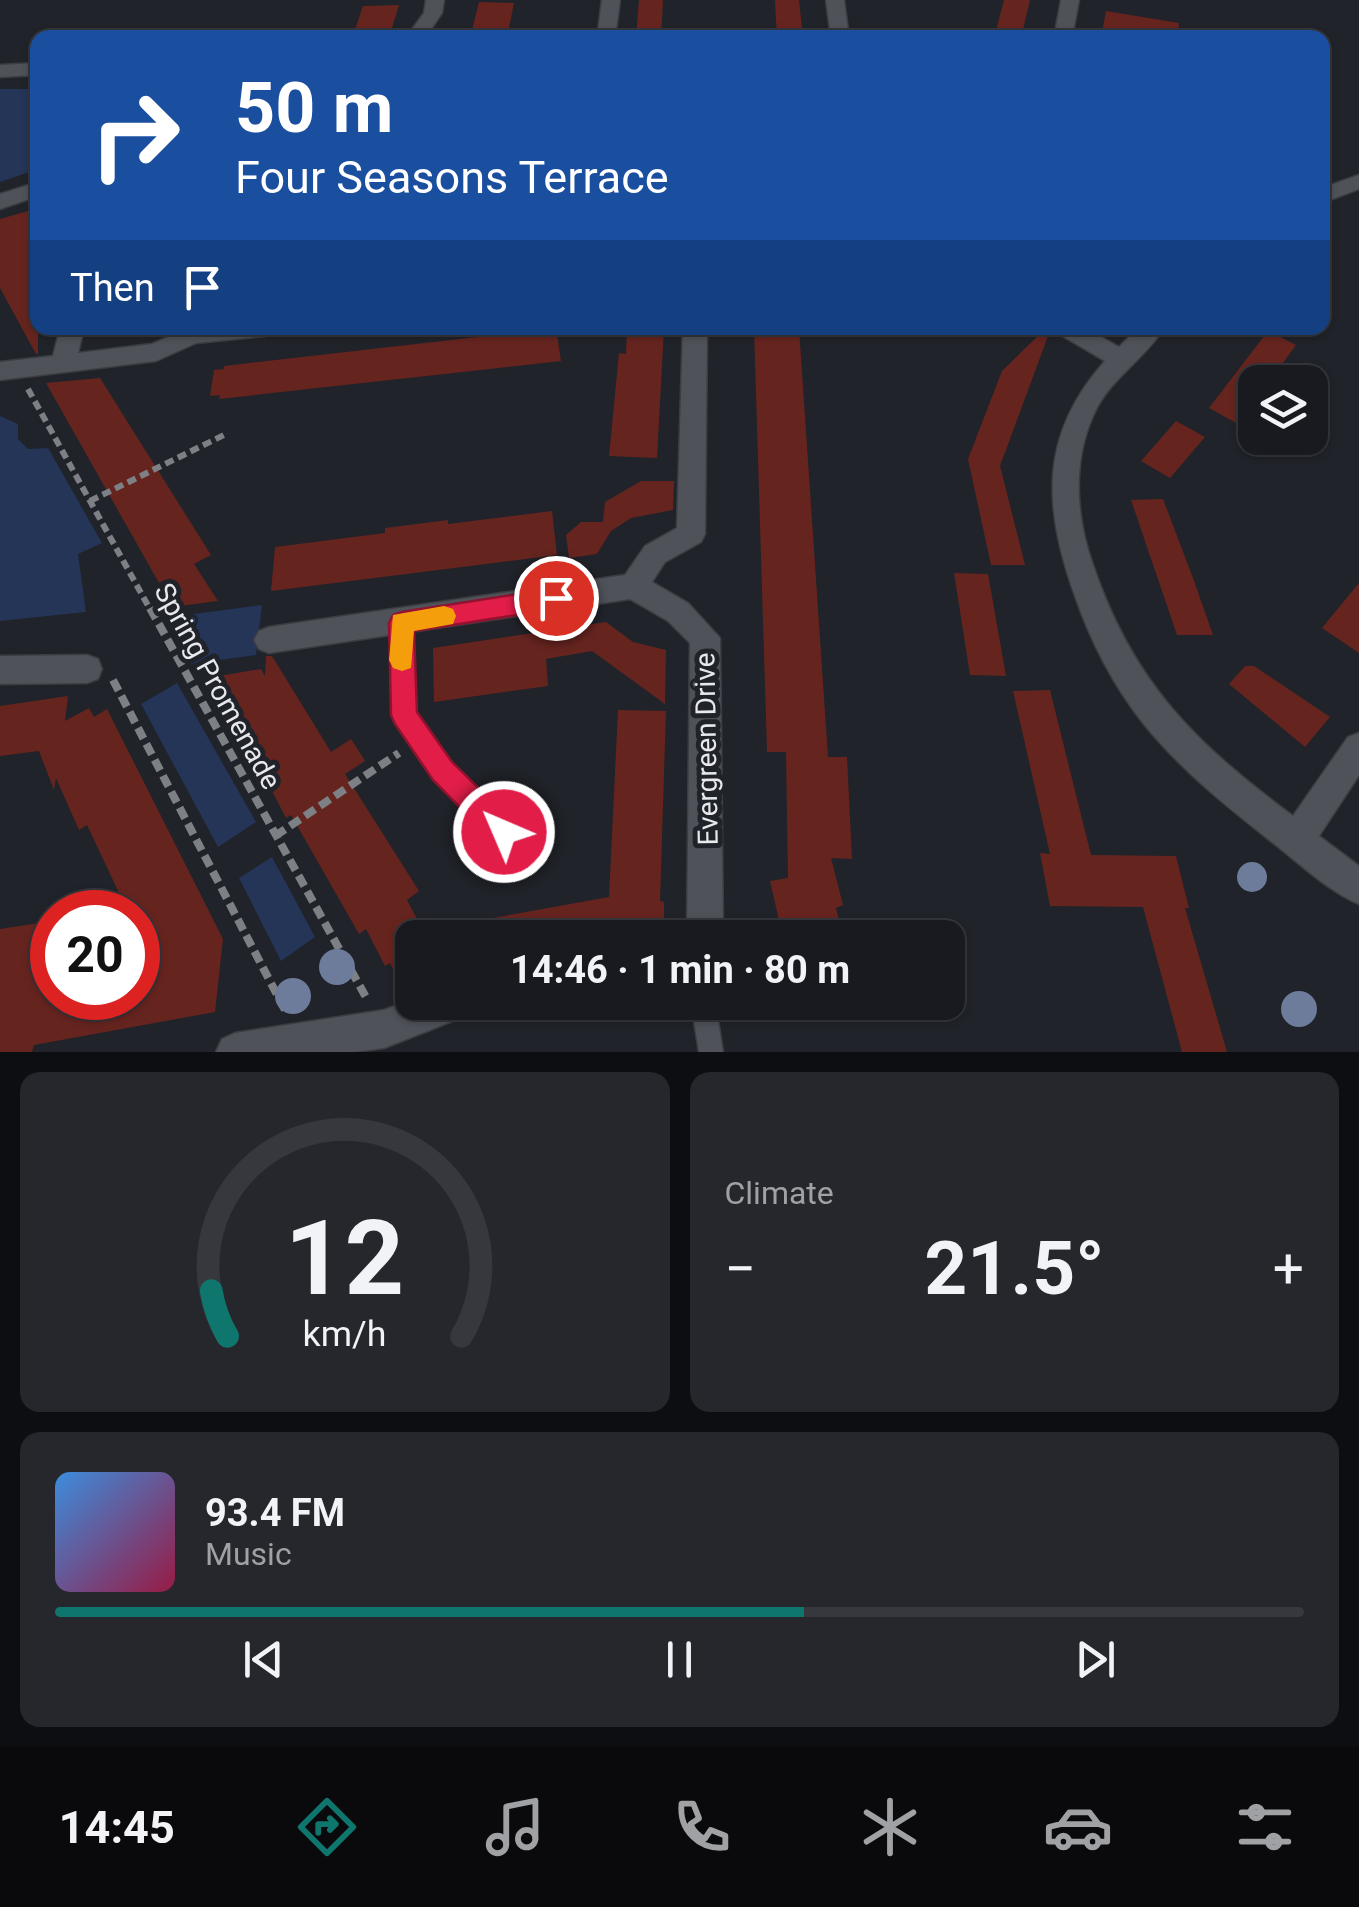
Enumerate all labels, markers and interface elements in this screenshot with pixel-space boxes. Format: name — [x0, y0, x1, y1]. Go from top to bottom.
text: 50 m — [235, 67, 393, 149]
icon: right — [70, 70, 200, 200]
text: Four Seasons Terrace — [235, 151, 669, 204]
icon: arrive — [175, 260, 230, 315]
text: Then — [70, 266, 155, 310]
map controls — [1238, 365, 1328, 455]
button: layers — [1238, 365, 1328, 455]
pin — [514, 556, 599, 641]
icon: arrive — [529, 571, 584, 626]
street label: Spring Promenade — [147, 578, 288, 795]
street label: Evergreen Drive — [688, 652, 725, 846]
position arrow — [452, 780, 556, 884]
speed limit sign: 20 — [30, 890, 160, 1020]
text: 14:46 · 1 min · 80 m — [510, 948, 850, 992]
text: Climate — [725, 1174, 834, 1212]
text: 12 — [285, 1198, 404, 1319]
text: 21.5° — [924, 1224, 1104, 1312]
text: − — [725, 1237, 756, 1301]
text: + — [1273, 1237, 1304, 1301]
text: km/h — [303, 1313, 387, 1355]
text: 93.4 FM — [205, 1491, 345, 1535]
text: Music — [205, 1535, 292, 1573]
icon: previous — [236, 1632, 291, 1687]
icon: pause — [652, 1632, 707, 1687]
icon: next — [1068, 1632, 1123, 1687]
icon: directions — [292, 1792, 362, 1862]
icon: music — [480, 1792, 550, 1862]
icon: phone — [667, 1792, 737, 1862]
icon: climate — [855, 1792, 925, 1862]
icon: car — [1043, 1792, 1113, 1862]
icon: filters — [1230, 1792, 1300, 1862]
text: 14:45 — [59, 1801, 175, 1854]

